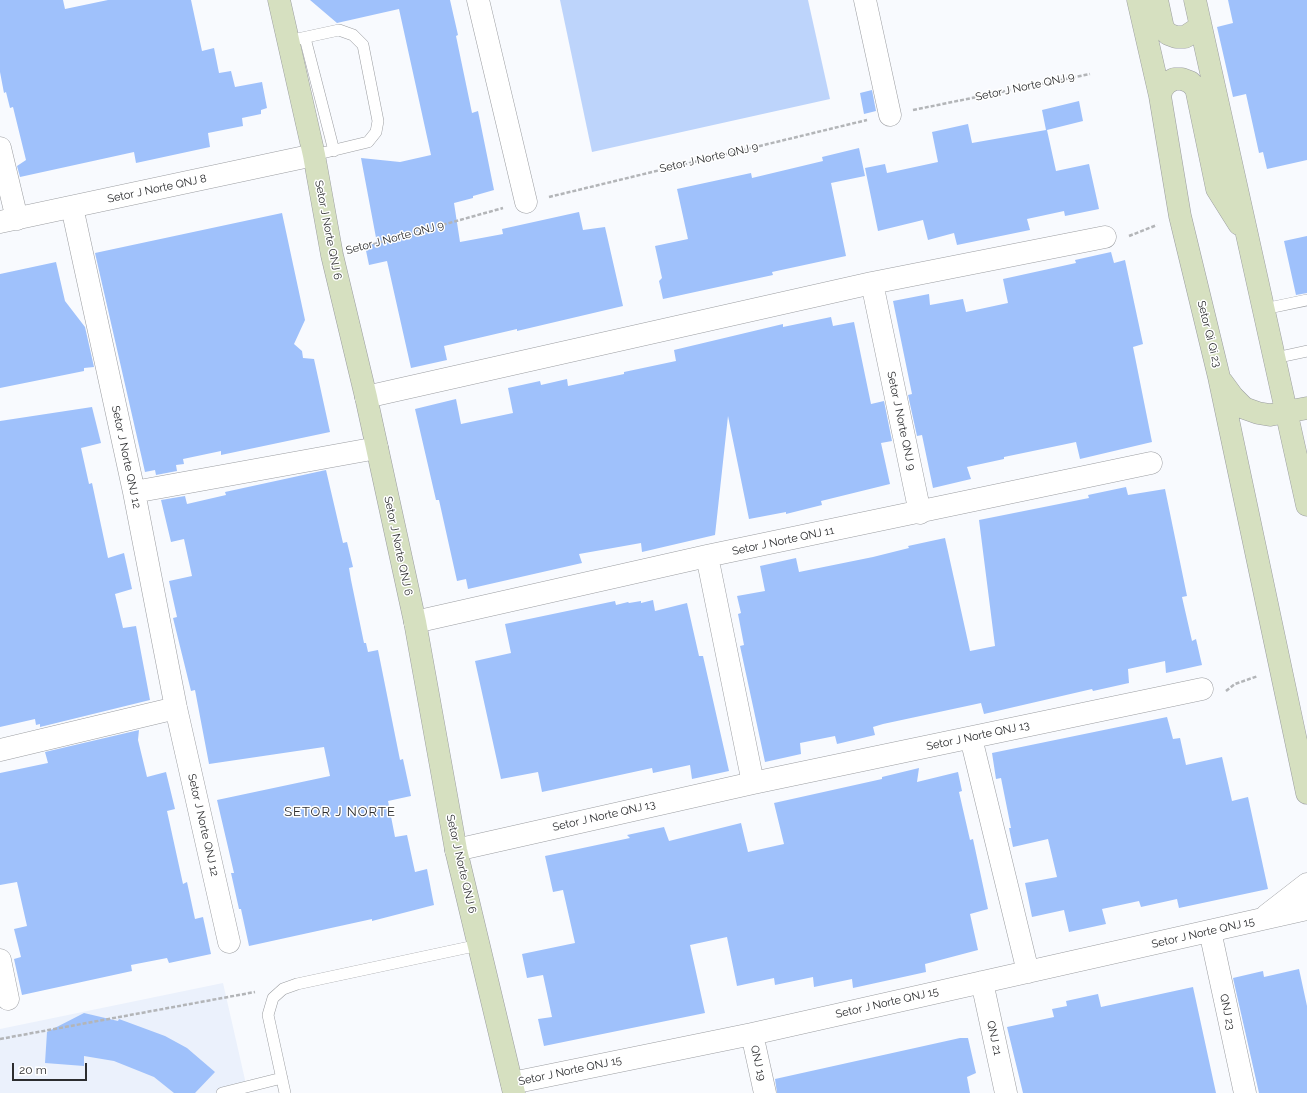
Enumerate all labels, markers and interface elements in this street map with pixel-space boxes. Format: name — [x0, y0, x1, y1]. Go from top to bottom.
street label: Setor J Norte QNJ 9 — [974, 70, 1076, 104]
street label: Setor J Norte QNJ 9 — [658, 140, 760, 176]
street label: Setor J Norte QNJ 8 — [106, 172, 208, 206]
street label: Setor J Norte QNJ 6 — [312, 179, 344, 281]
street label: Setor J Norte QNJ 9 — [345, 219, 445, 257]
street label: Setor Qi Qi 23 — [1194, 299, 1224, 369]
street label: Setor J Norte QNJ 9 — [884, 370, 918, 472]
street label: Setor J Norte QNJ 12 — [109, 404, 143, 510]
street label: Setor J Norte QNJ 6 — [381, 495, 415, 597]
street label: Setor J Norte QNJ 11 — [731, 524, 835, 558]
street label: Setor J Norte QNJ 13 — [925, 719, 1031, 753]
street label: Setor J Norte QNJ 12 — [185, 772, 221, 878]
street label: Setor J Norte QNJ 13 — [551, 798, 657, 834]
district label: SETOR J NORTE — [284, 804, 396, 820]
street label: Setor J Norte QNJ 6 — [443, 813, 479, 915]
street label: Setor J Norte QNJ 15 — [1150, 915, 1256, 951]
street label: Setor J Norte QNJ 15 — [834, 985, 940, 1021]
street label: QNJ 23 — [1217, 993, 1237, 1031]
street label: QNJ 21 — [984, 1019, 1004, 1057]
street label: QNJ 19 — [748, 1044, 768, 1082]
street label: Setor J Norte QNJ 15 — [517, 1054, 623, 1088]
scale bar — [14, 1055, 89, 1081]
text: 20 m — [19, 1063, 47, 1077]

